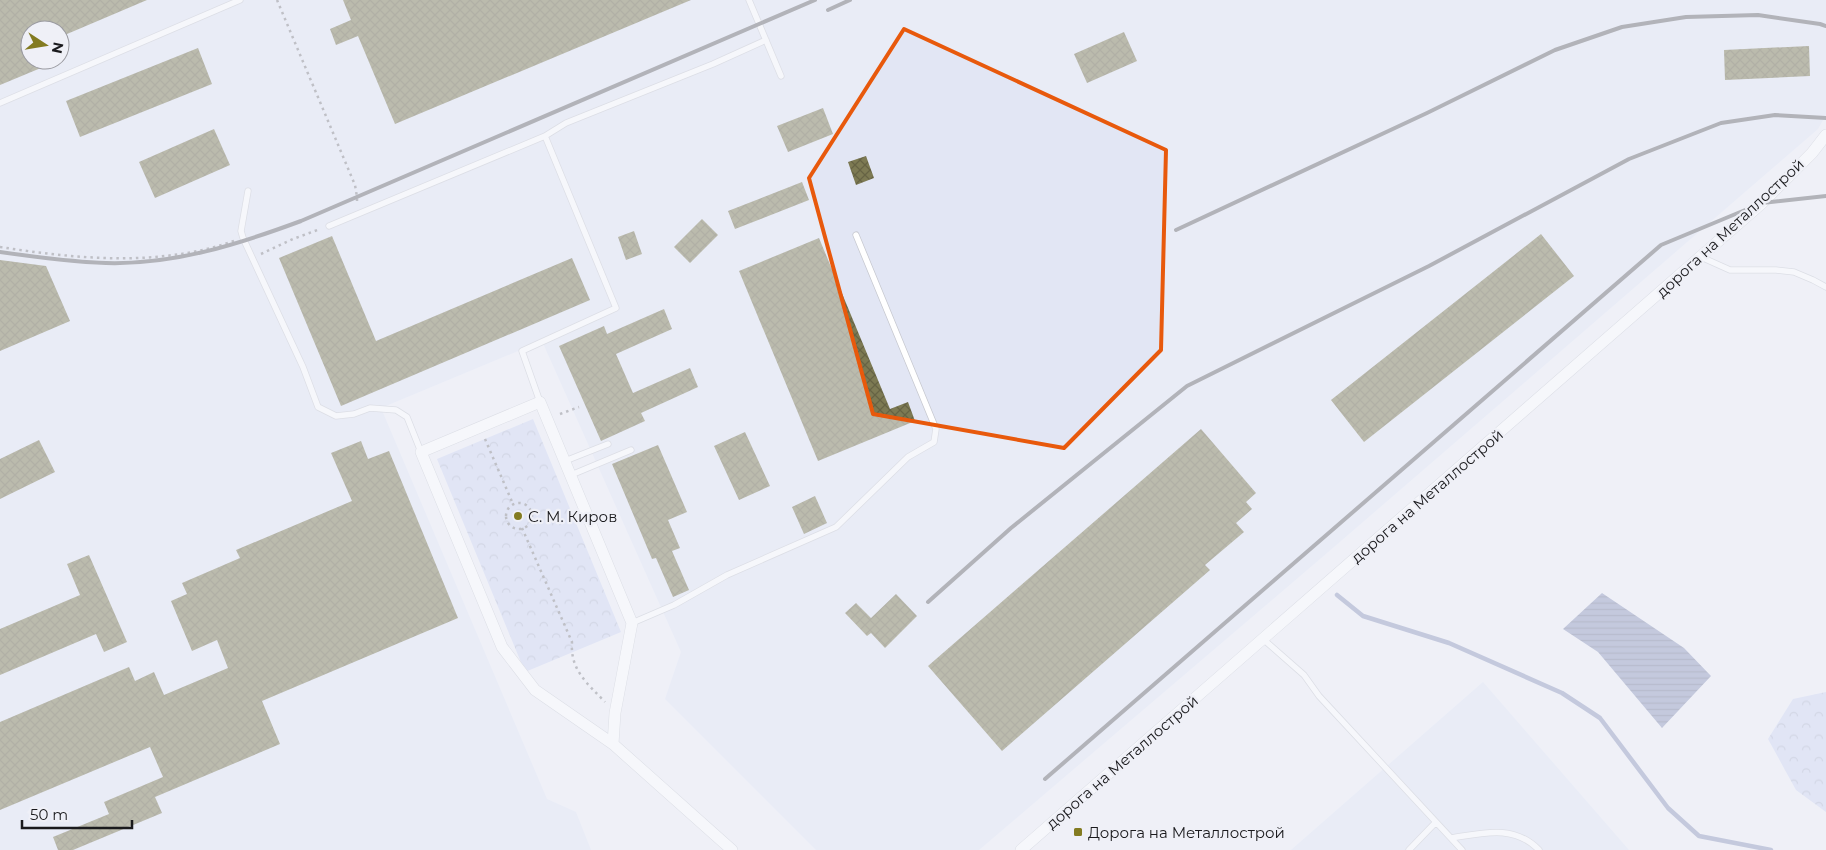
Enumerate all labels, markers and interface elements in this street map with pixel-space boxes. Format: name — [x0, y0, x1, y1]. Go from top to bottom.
north arrow — [20, 20, 70, 70]
text: N — [48, 40, 68, 55]
street label: дорога на Металлострой — [1652, 155, 1808, 301]
street label: дорога на Металлострой — [1347, 425, 1507, 567]
place label: С. М. Киров — [528, 507, 617, 526]
marker: С. М. Киров — [512, 510, 524, 522]
street label: дорога на Металлострой — [1042, 691, 1202, 833]
scale bar — [22, 798, 132, 830]
text: 50 m — [30, 805, 68, 824]
place label: Дорога на Металлострой — [1088, 823, 1285, 842]
marker: Дорога на Металлострой — [1072, 826, 1084, 838]

